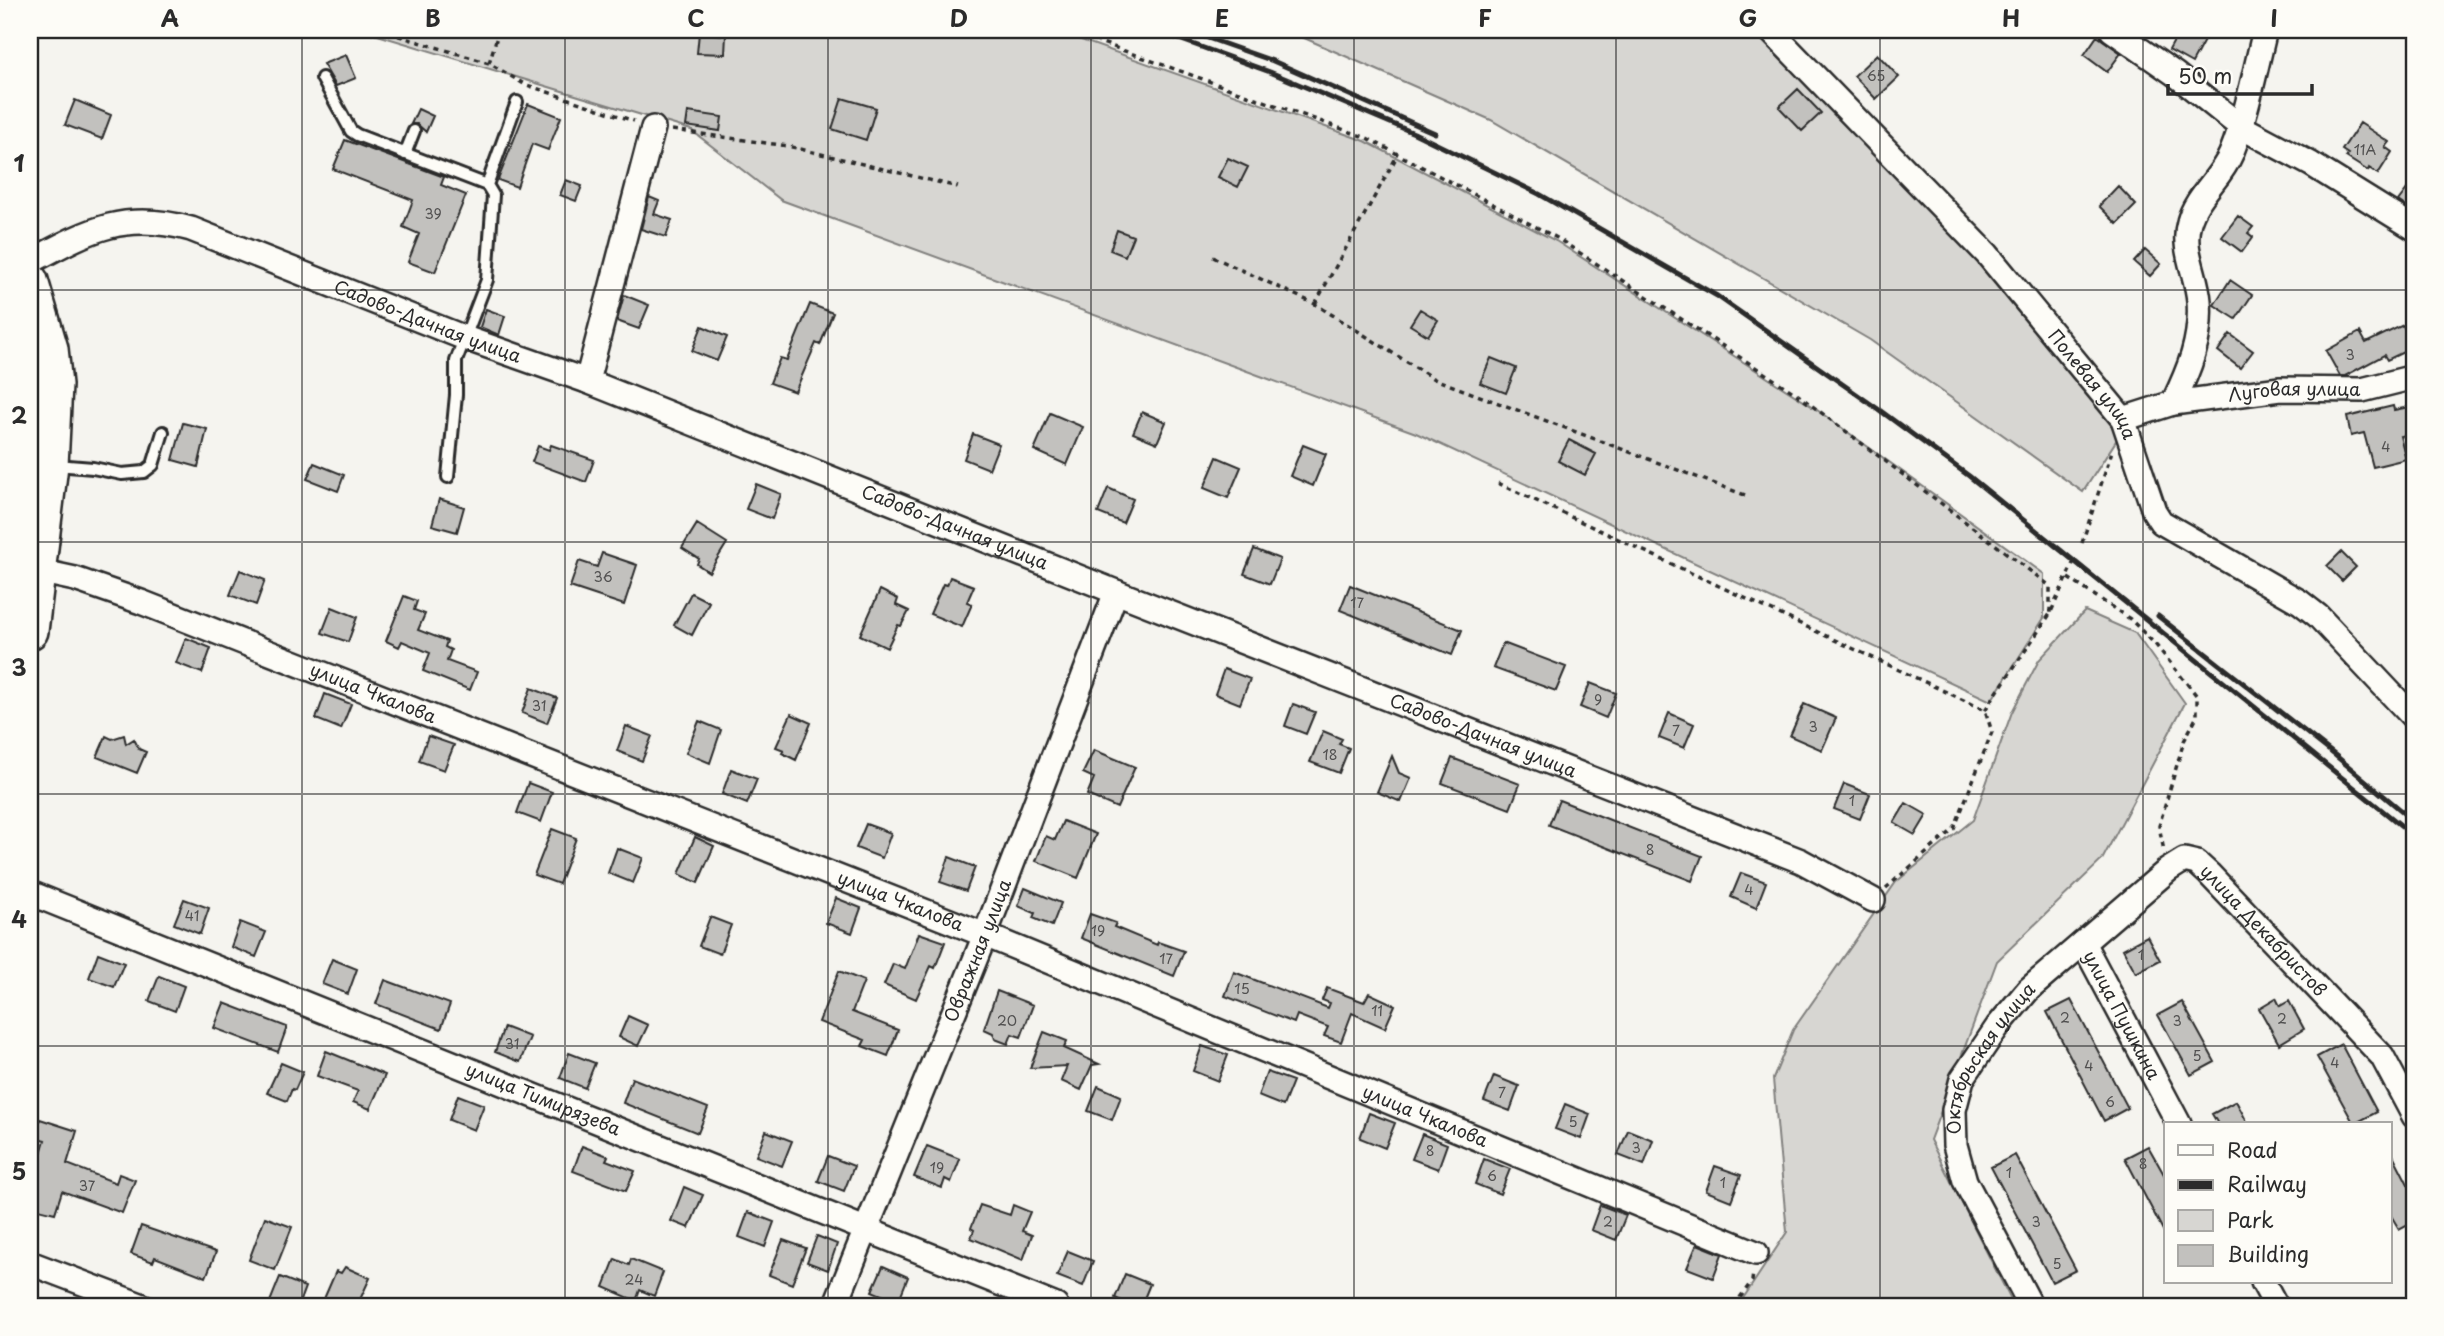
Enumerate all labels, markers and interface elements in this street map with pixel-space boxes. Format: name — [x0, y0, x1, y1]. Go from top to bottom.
text: A — [161, 0, 179, 35]
text: B — [425, 0, 441, 35]
text: C — [687, 0, 705, 35]
text: D — [950, 0, 968, 35]
text: E — [1215, 0, 1229, 35]
text: F — [1478, 0, 1492, 35]
text: G — [1739, 0, 1757, 35]
text: H — [2002, 0, 2020, 35]
text: I — [2270, 0, 2278, 35]
scale bar — [2168, 52, 2311, 96]
text: 50 m — [2178, 59, 2232, 91]
house number: 65 — [1867, 65, 1885, 86]
house number: 11А — [2354, 139, 2376, 160]
text: 1 — [14, 145, 25, 180]
house number: 39 — [424, 203, 442, 224]
street label: Садово-Дачная улица — [330, 272, 526, 369]
street label: Полевая улица — [2042, 323, 2144, 443]
house number: 3 — [2345, 344, 2355, 365]
street label: Луговая улица — [2226, 374, 2361, 408]
text: 2 — [11, 397, 27, 432]
house number: 4 — [2381, 436, 2391, 457]
street label: Садово-Дачная улица — [858, 477, 1053, 576]
house number: 36 — [593, 566, 613, 587]
house number: 17 — [1350, 592, 1364, 613]
text: 3 — [11, 649, 27, 684]
street label: улица Чкалова — [306, 655, 441, 729]
street label: Садово-Дачная улица — [1386, 686, 1582, 784]
house number: 9 — [1594, 689, 1602, 710]
house number: 31 — [532, 695, 546, 716]
house number: 3 — [1808, 716, 1818, 737]
house number: 7 — [1672, 720, 1680, 741]
house number: 18 — [1322, 744, 1338, 765]
house number: 1 — [1849, 790, 1855, 811]
house number: 8 — [1646, 839, 1654, 860]
street label: улица Декабристов — [2195, 857, 2334, 1002]
street label: улица Чкалова — [834, 863, 969, 938]
street label: Овражная улица — [936, 874, 1017, 1026]
house number: 4 — [1744, 879, 1754, 900]
text: 4 — [11, 901, 27, 936]
house number: 41 — [185, 905, 199, 926]
house number: 19 — [1091, 920, 1105, 941]
house number: 1 — [2138, 944, 2144, 965]
street label: улица Пушкина — [2077, 945, 2168, 1085]
house number: 17 — [1159, 948, 1173, 969]
street label: Октябрьская улица — [1939, 974, 2041, 1135]
house number: 15 — [1234, 978, 1250, 999]
house number: 11 — [1371, 1000, 1383, 1021]
house number: 2 — [2060, 1007, 2070, 1028]
house number: 2 — [2277, 1008, 2287, 1029]
house number: 20 — [997, 1010, 1017, 1031]
house number: 3 — [2172, 1010, 2182, 1031]
house number: 31 — [505, 1033, 519, 1054]
house number: 5 — [2192, 1045, 2202, 1066]
house number: 4 — [2330, 1052, 2340, 1073]
street label: улица Тимирязева — [462, 1055, 626, 1142]
house number: 4 — [2084, 1055, 2094, 1076]
street label: улица Чкалова — [1359, 1077, 1493, 1153]
house number: 7 — [1498, 1082, 1506, 1103]
house number: 6 — [2105, 1091, 2115, 1112]
house number: 5 — [1568, 1111, 1578, 1132]
legend — [2164, 1122, 2392, 1284]
text: Road — [2227, 1133, 2278, 1165]
house number: 3 — [1631, 1137, 1641, 1158]
house number: 8 — [1426, 1140, 1434, 1161]
text: 5 — [12, 1153, 26, 1188]
house number: 8 — [2139, 1153, 2147, 1174]
house number: 19 — [930, 1157, 944, 1178]
house number: 1 — [2006, 1162, 2012, 1183]
house number: 6 — [1487, 1165, 1497, 1186]
text: Railway — [2227, 1167, 2307, 1199]
house number: 1 — [1720, 1172, 1726, 1193]
house number: 37 — [79, 1175, 96, 1196]
text: Park — [2227, 1203, 2274, 1235]
house number: 2 — [1603, 1211, 1613, 1232]
house number: 3 — [2031, 1211, 2041, 1232]
text: Building — [2227, 1237, 2309, 1269]
house number: 5 — [2052, 1253, 2062, 1274]
house number: 24 — [625, 1269, 643, 1290]

